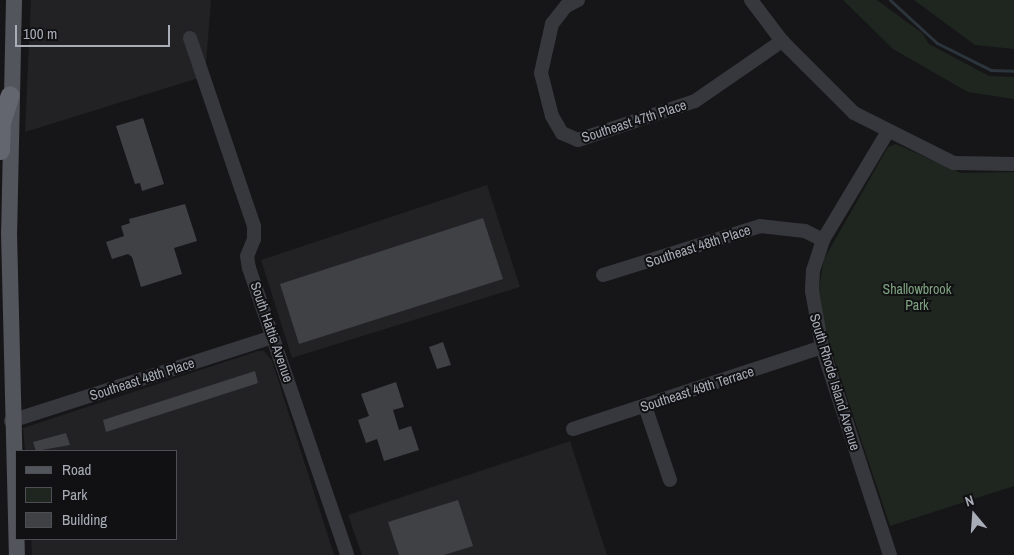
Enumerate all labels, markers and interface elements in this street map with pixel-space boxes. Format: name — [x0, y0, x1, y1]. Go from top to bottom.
scale bar — [18, 15, 172, 47]
text: 100 m — [23, 23, 57, 44]
street label: Southeast 47th Place — [580, 96, 688, 146]
street label: Southeast 48th Place — [644, 221, 752, 271]
street label: South Hattie Avenue — [247, 279, 297, 385]
park label: Shallowbrook Park — [883, 281, 951, 314]
street label: South Rhode Island Avenue — [806, 311, 864, 453]
street label: Southeast 48th Place — [88, 354, 196, 404]
street label: Southeast 49th Terrace — [638, 363, 756, 415]
legend — [15, 450, 178, 540]
text: Road — [62, 459, 91, 480]
text: Park — [62, 484, 87, 505]
north arrow — [949, 490, 999, 540]
text: N — [963, 491, 976, 511]
text: Building — [62, 509, 107, 530]

